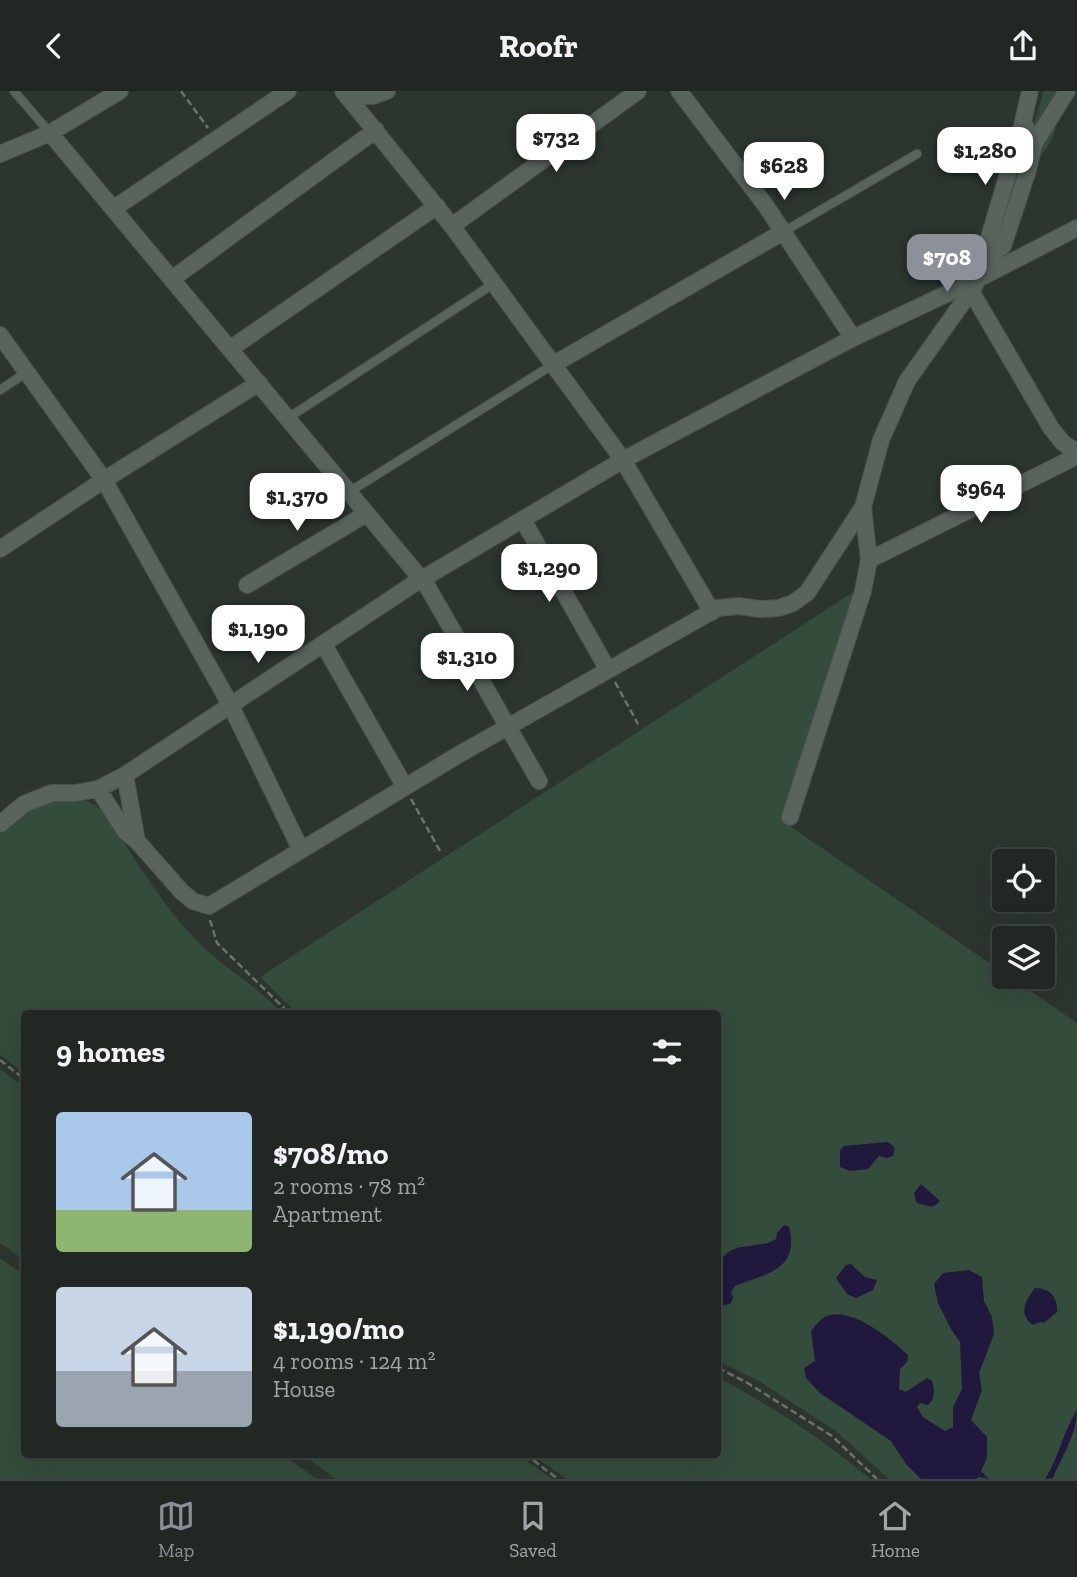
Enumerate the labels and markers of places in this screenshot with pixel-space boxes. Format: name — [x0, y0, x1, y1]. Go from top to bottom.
pin: $732 — [515, 115, 597, 174]
pin: $1,280 — [928, 127, 1042, 187]
pin: $628 — [743, 143, 825, 202]
pin: $708 — [906, 235, 988, 294]
pin: $964 — [940, 465, 1022, 525]
pin: $1,370 — [240, 473, 354, 533]
pin: $1,290 — [492, 545, 606, 604]
pin: $1,190 — [201, 605, 315, 665]
pin: $1,310 — [410, 633, 524, 693]

